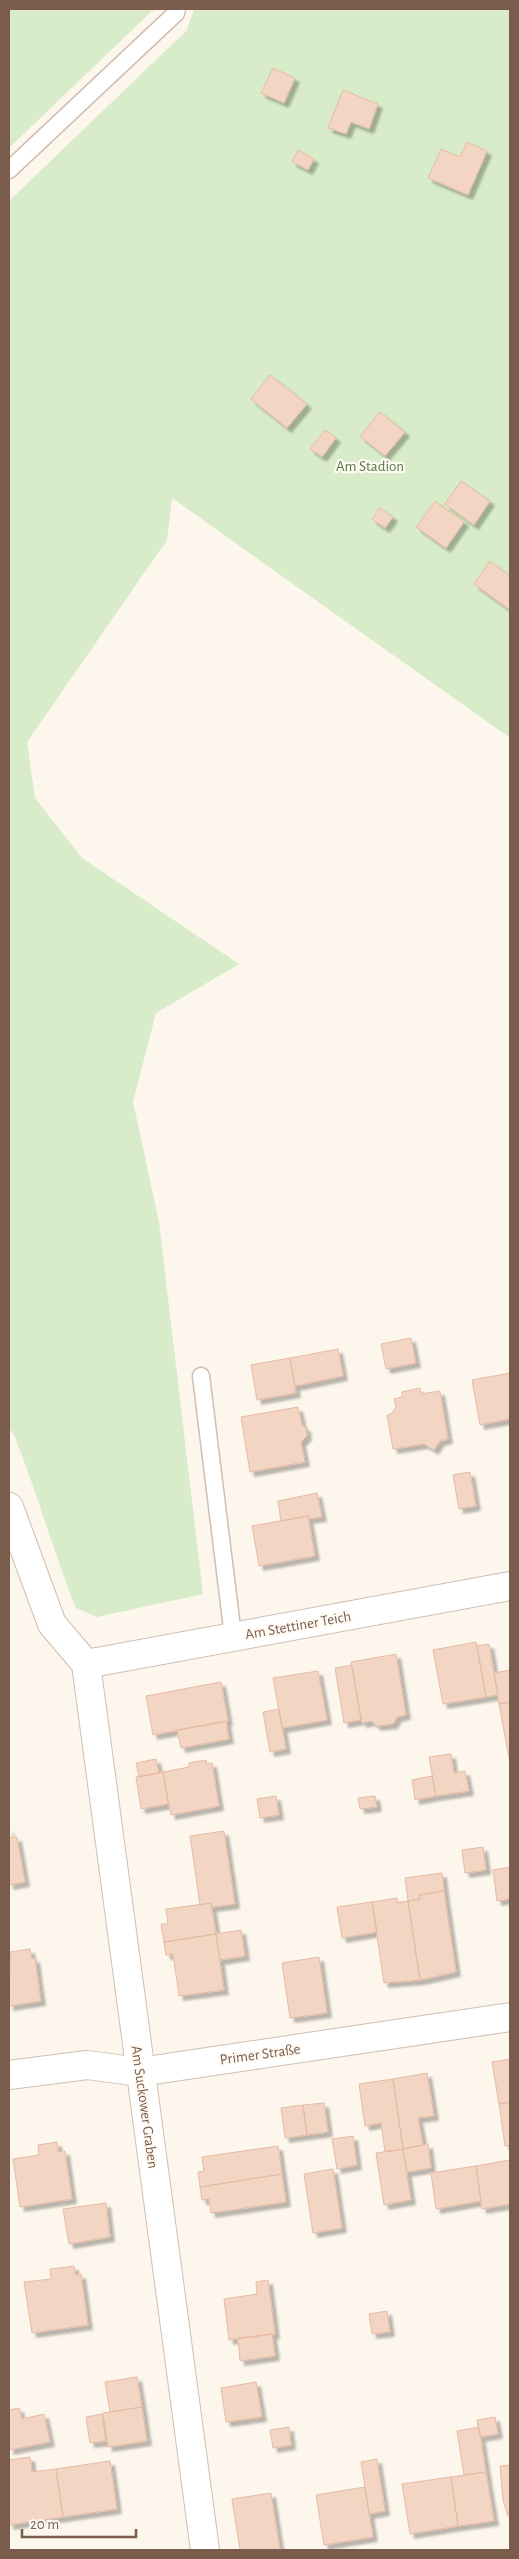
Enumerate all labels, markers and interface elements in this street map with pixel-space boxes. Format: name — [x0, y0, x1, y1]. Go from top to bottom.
park label: Am Stadion — [336, 459, 404, 474]
street label: Am Stettiner Teich — [244, 1609, 352, 1642]
street label: Primer Straße — [219, 2041, 301, 2068]
street label: Am Suckower Graben — [128, 2045, 161, 2170]
scale bar — [22, 2506, 136, 2538]
text: 20 m — [30, 2517, 59, 2532]

